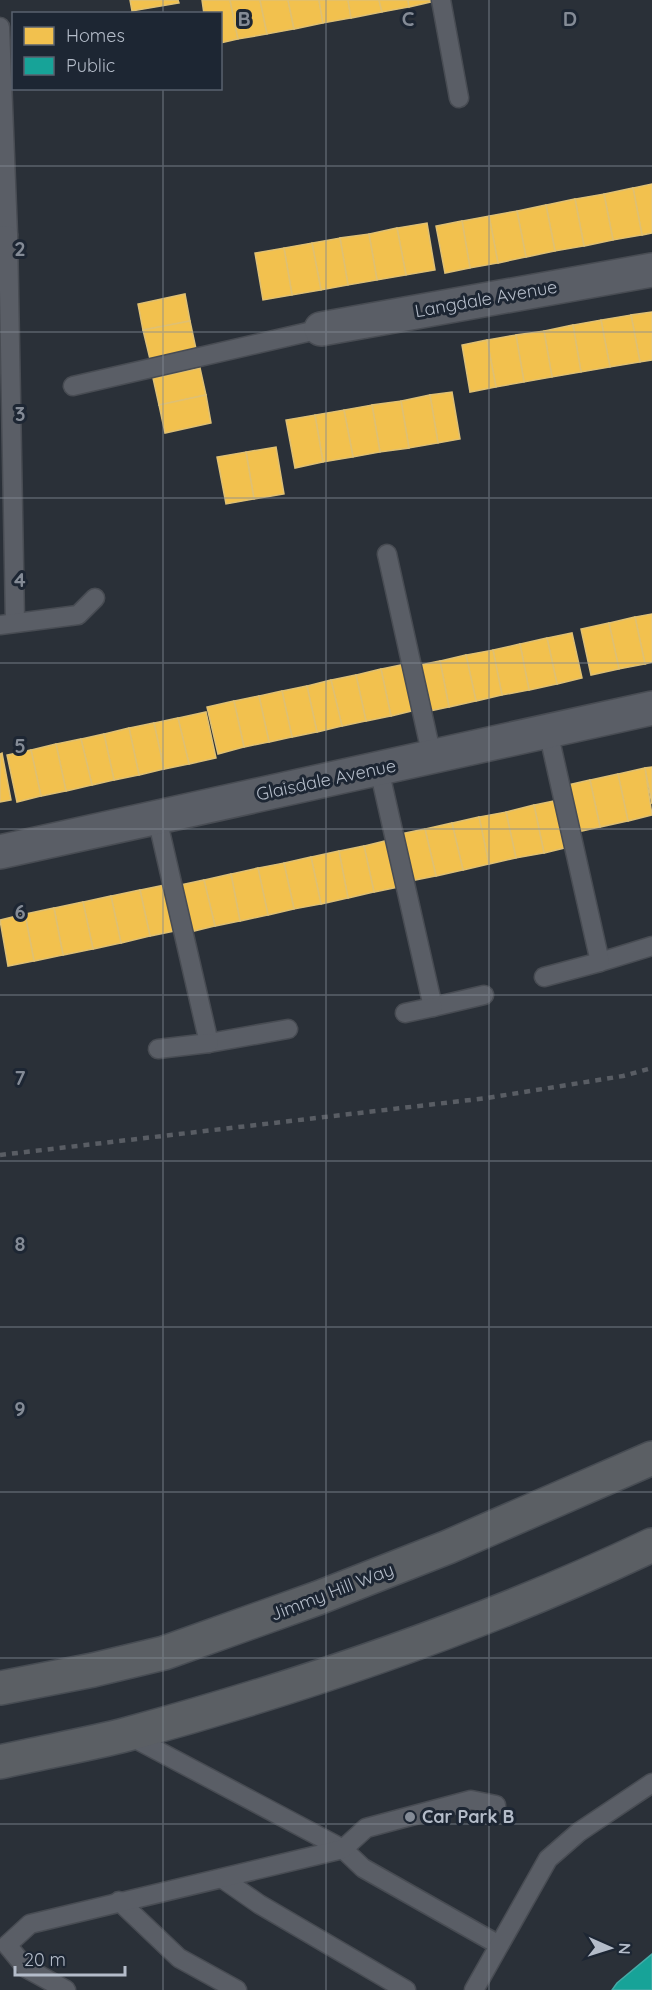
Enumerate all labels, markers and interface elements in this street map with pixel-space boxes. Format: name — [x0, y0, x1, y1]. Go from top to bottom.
text: B — [237, 6, 251, 31]
text: C — [402, 6, 415, 31]
text: D — [563, 6, 577, 31]
legend — [12, 12, 222, 90]
text: Homes — [66, 24, 125, 47]
text: Public — [66, 54, 115, 77]
text: 2 — [14, 236, 26, 261]
street label: Langdale Avenue — [413, 275, 559, 322]
text: 3 — [15, 401, 25, 426]
text: 4 — [14, 567, 26, 592]
text: 5 — [14, 733, 26, 758]
street label: Glaisdale Avenue — [254, 753, 398, 806]
text: 6 — [14, 899, 26, 924]
text: 7 — [15, 1065, 26, 1090]
text: 8 — [15, 1231, 26, 1256]
text: 9 — [14, 1396, 26, 1421]
street label: Jimmy Hill Way — [267, 1557, 397, 1626]
place label: Car Park B — [422, 1805, 515, 1828]
marker: Car Park B — [403, 1810, 417, 1824]
north arrow — [580, 1918, 640, 1978]
scale bar — [15, 1939, 124, 1977]
text: N — [615, 1942, 635, 1955]
text: 20 m — [24, 1948, 66, 1971]

